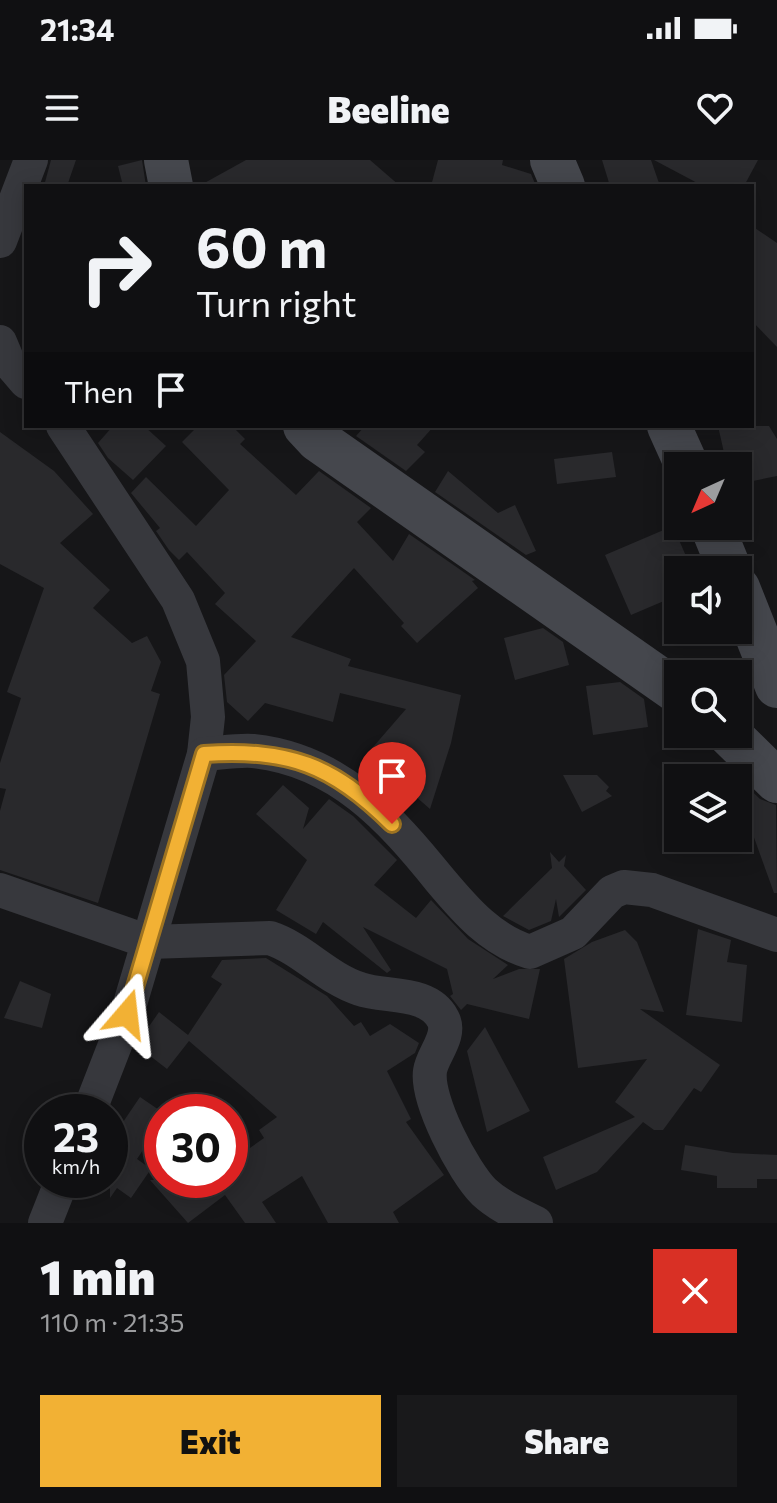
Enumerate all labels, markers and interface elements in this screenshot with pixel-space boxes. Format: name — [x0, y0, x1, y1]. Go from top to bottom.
text: 21:34 — [40, 10, 114, 47]
icon: menu — [40, 86, 84, 130]
text: Beeline — [327, 86, 450, 130]
icon: heart — [693, 86, 737, 130]
text: 60 m — [196, 211, 327, 280]
icon: right — [64, 216, 168, 320]
text: Turn right — [196, 280, 357, 324]
icon: arrive — [149, 368, 193, 412]
text: Then — [64, 372, 133, 409]
north arrow — [664, 452, 752, 540]
map controls — [664, 452, 752, 852]
button: sound — [664, 556, 752, 644]
button: search — [664, 660, 752, 748]
pin — [358, 742, 426, 824]
icon: arrive — [370, 754, 414, 798]
button: layers — [664, 764, 752, 852]
position arrow — [85, 972, 169, 1056]
speed limit sign: 30 — [144, 1094, 248, 1198]
text: 23 — [53, 1111, 99, 1160]
text: km/h — [52, 1154, 100, 1178]
text: 1 min — [40, 1246, 155, 1305]
button: close — [653, 1249, 737, 1333]
text: 110 m · 21:35 — [40, 1306, 184, 1337]
button: Exit — [40, 1395, 381, 1487]
button: Share — [397, 1395, 737, 1487]

